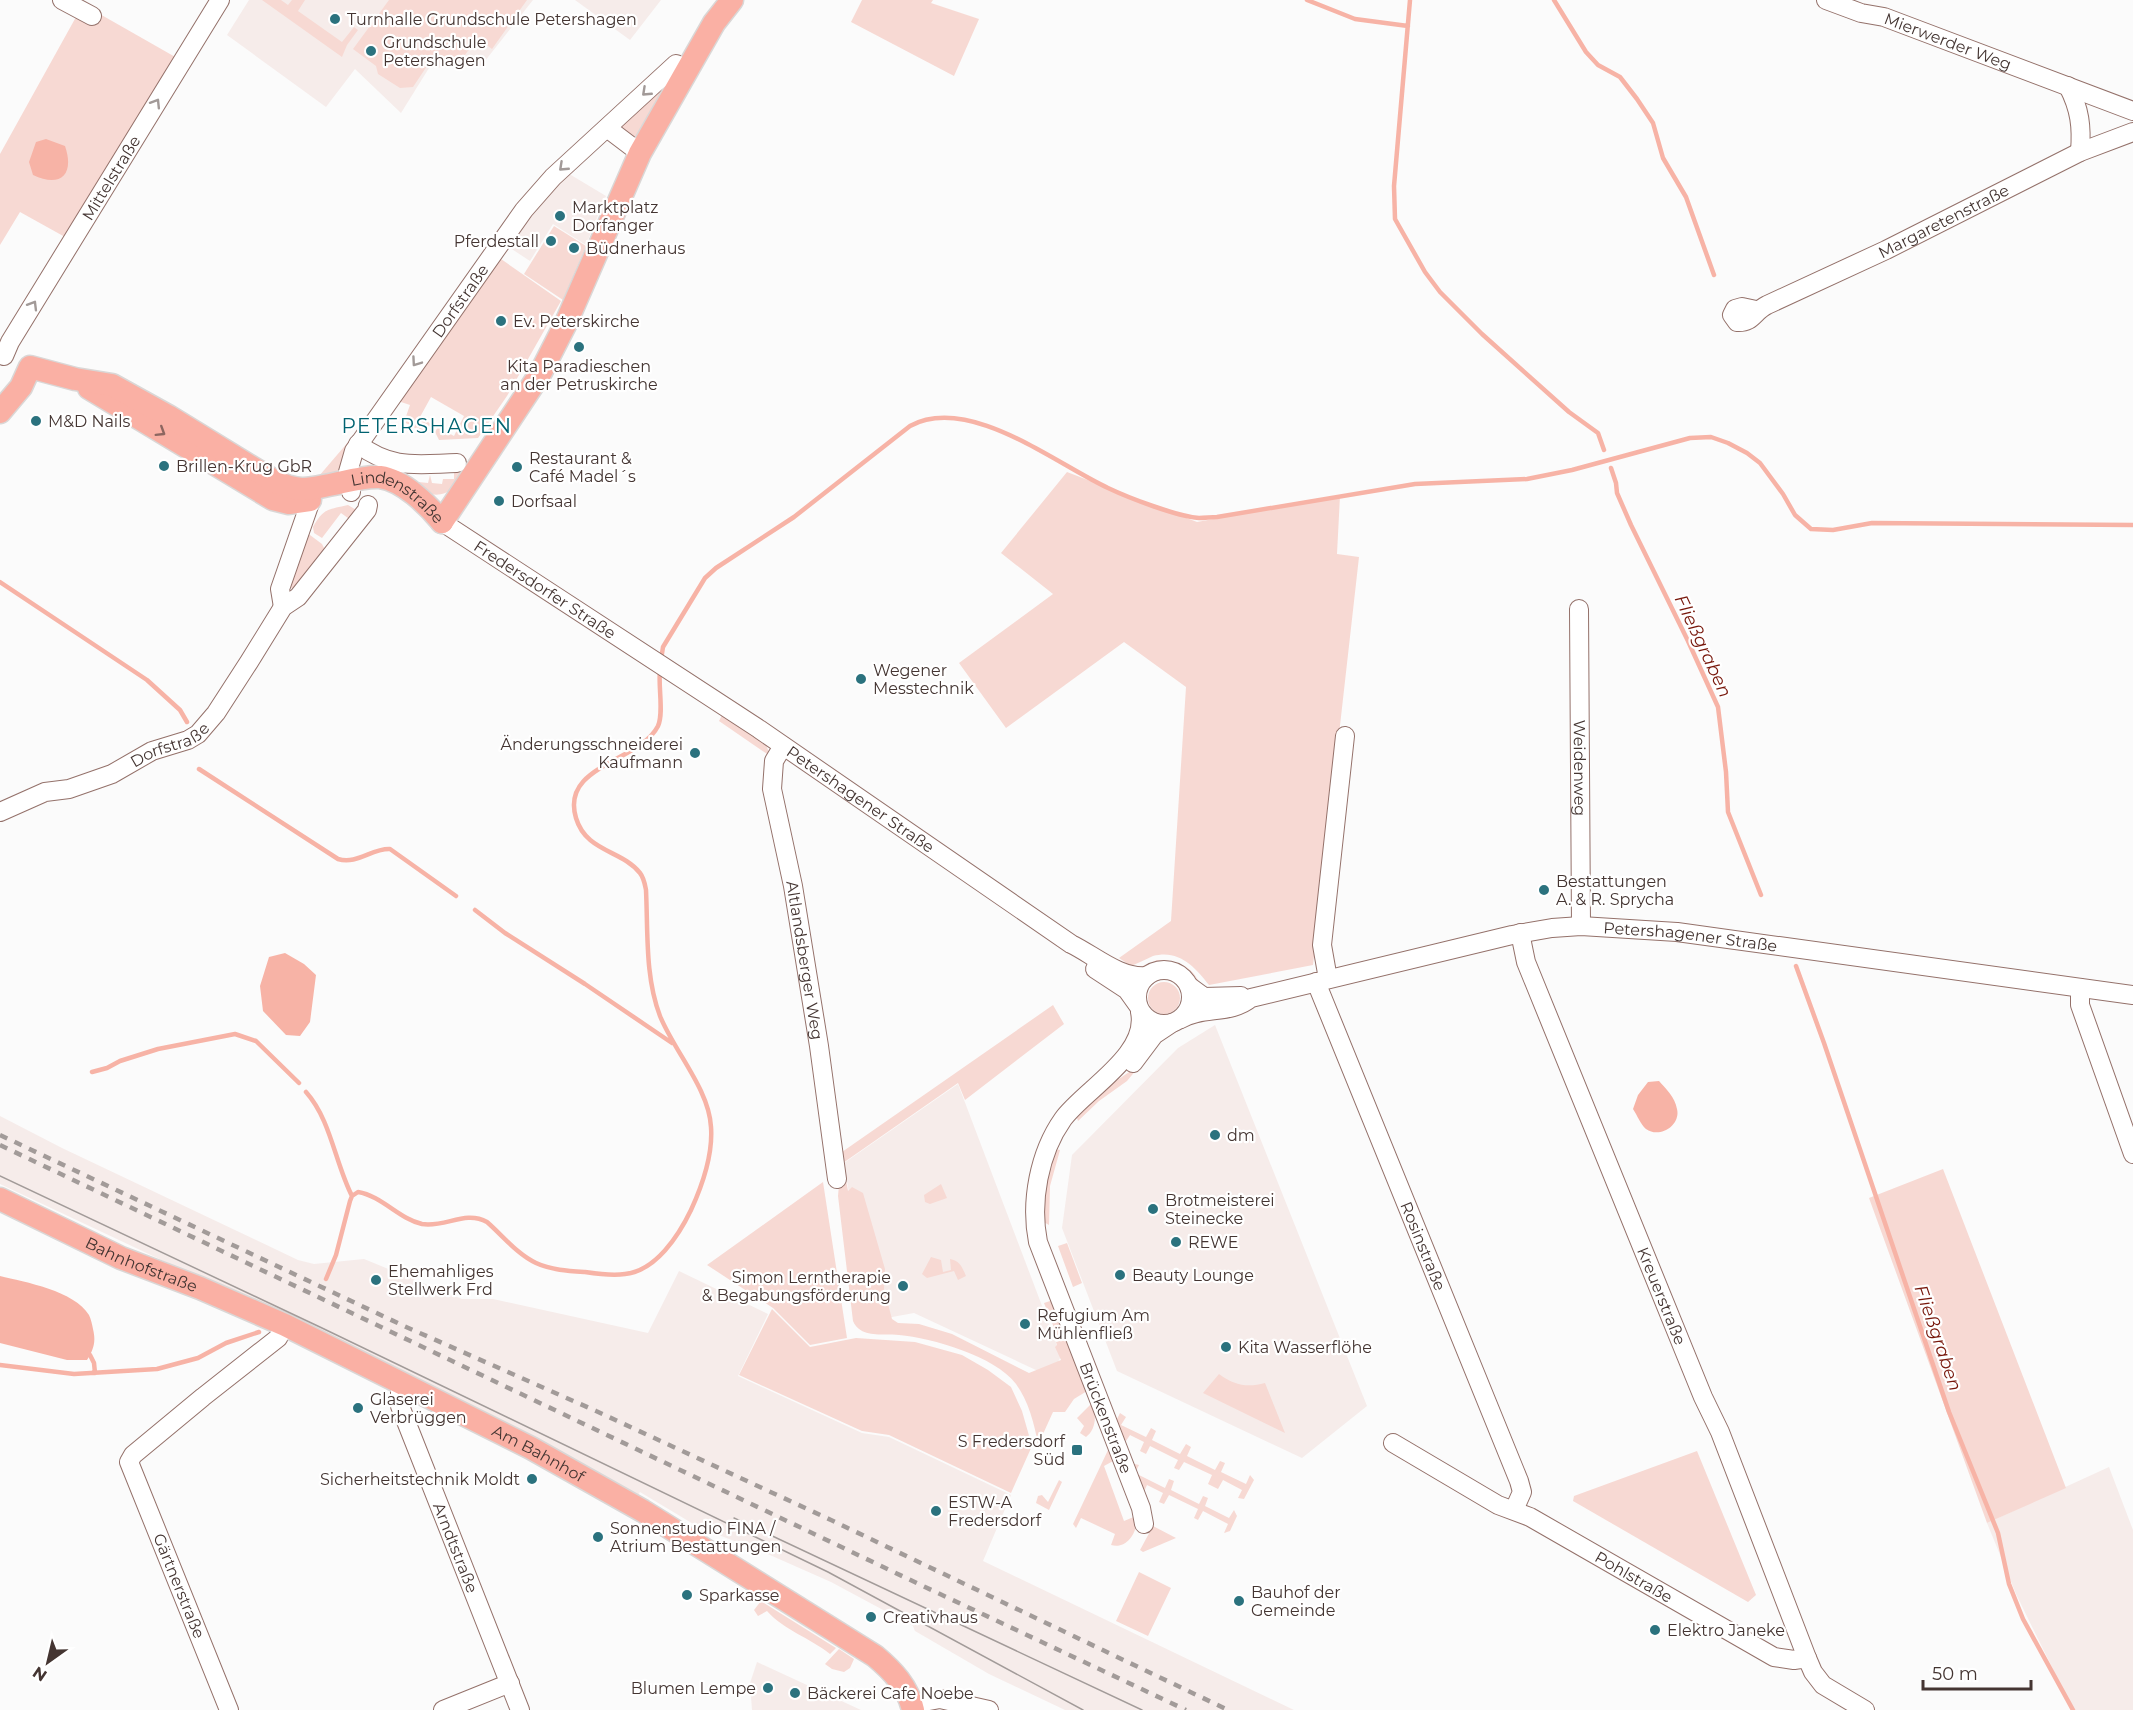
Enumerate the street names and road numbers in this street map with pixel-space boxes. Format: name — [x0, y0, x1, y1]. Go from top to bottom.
street label: Mierwerder Weg — [1882, 9, 2014, 74]
street label: Mittelstraße — [78, 132, 144, 224]
street label: Margaretenstraße — [1875, 180, 2012, 262]
street label: Dorfstraße — [428, 260, 492, 341]
street label: Lindenstraße — [349, 467, 448, 527]
street label: Fredersdorfer Straße — [471, 536, 619, 642]
street label: Dorfstraße — [127, 719, 213, 771]
street label: Weidenweg — [1570, 720, 1590, 816]
street label: Petershagener Straße — [783, 742, 938, 857]
street label: Altlandsberger Weg — [783, 879, 827, 1041]
street label: Petershagener Straße — [1603, 918, 1779, 955]
street label: Rosinstraße — [1397, 1199, 1450, 1293]
street label: Bahnhofstraße — [82, 1233, 200, 1296]
street label: Kreuerstraße — [1633, 1244, 1690, 1347]
street label: Brückenstraße — [1076, 1359, 1136, 1476]
street label: Am Bahnhof — [489, 1421, 589, 1486]
street label: Arndtstraße — [429, 1500, 482, 1596]
street label: Gärtnerstraße — [149, 1531, 209, 1641]
street label: Pohlstraße — [1592, 1547, 1676, 1606]

